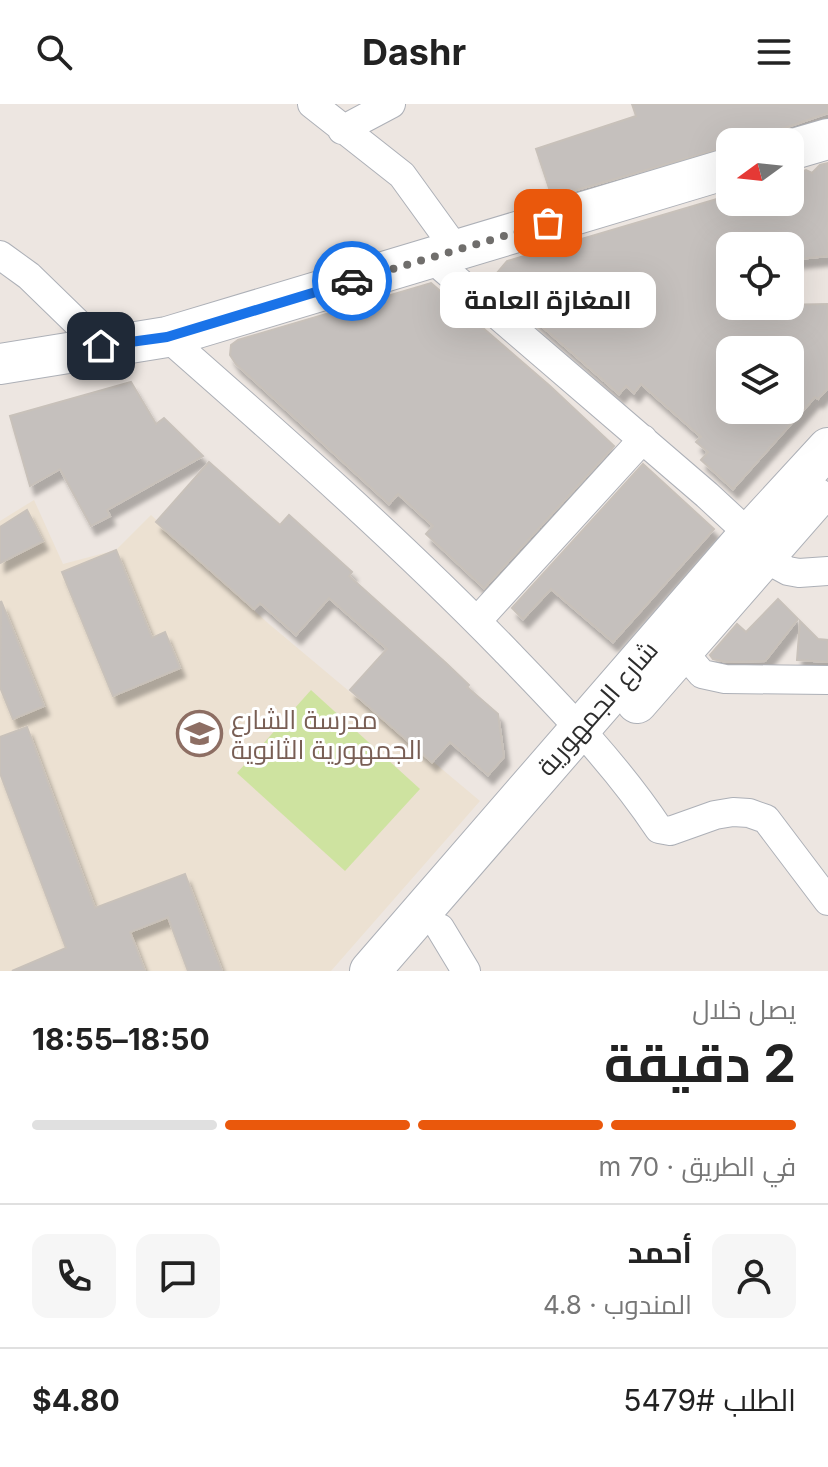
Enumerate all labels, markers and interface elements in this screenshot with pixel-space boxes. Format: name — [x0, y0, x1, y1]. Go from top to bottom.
icon: search — [32, 30, 76, 74]
text: Dashr — [362, 30, 466, 74]
icon: menu — [752, 30, 796, 74]
north arrow — [716, 128, 804, 216]
map controls — [716, 128, 804, 424]
pin — [514, 189, 582, 257]
icon: bag — [526, 201, 570, 245]
button: locate — [716, 232, 804, 320]
courier — [312, 241, 392, 321]
icon: car — [330, 259, 374, 303]
callout: المغازة العامة — [440, 271, 656, 327]
text: المغازة العامة — [464, 284, 632, 315]
pin — [67, 312, 135, 380]
icon: home — [79, 324, 123, 368]
button: layers — [716, 336, 804, 424]
street label: شارع الجمهورية — [530, 634, 665, 783]
place label: مدرسة الشارع الجمهورية الثانوية — [231, 704, 422, 766]
school or university icon: مدرسة الشارع الجمهورية الثانوية — [176, 710, 224, 758]
text: يصل خلال — [692, 994, 796, 1025]
text: 18:50–18:55 — [32, 1021, 210, 1057]
text: 2 دقيقة — [604, 1032, 796, 1095]
text: في الطريق · 70 m — [598, 1151, 796, 1182]
button: phone — [32, 1234, 116, 1318]
button: chat — [136, 1234, 220, 1318]
text: أحمد — [628, 1234, 692, 1270]
button: person — [712, 1234, 796, 1318]
text: المندوب · 4.8 — [543, 1289, 692, 1320]
text: $4.80 — [32, 1382, 120, 1418]
text: الطلب #5479 — [623, 1382, 796, 1418]

